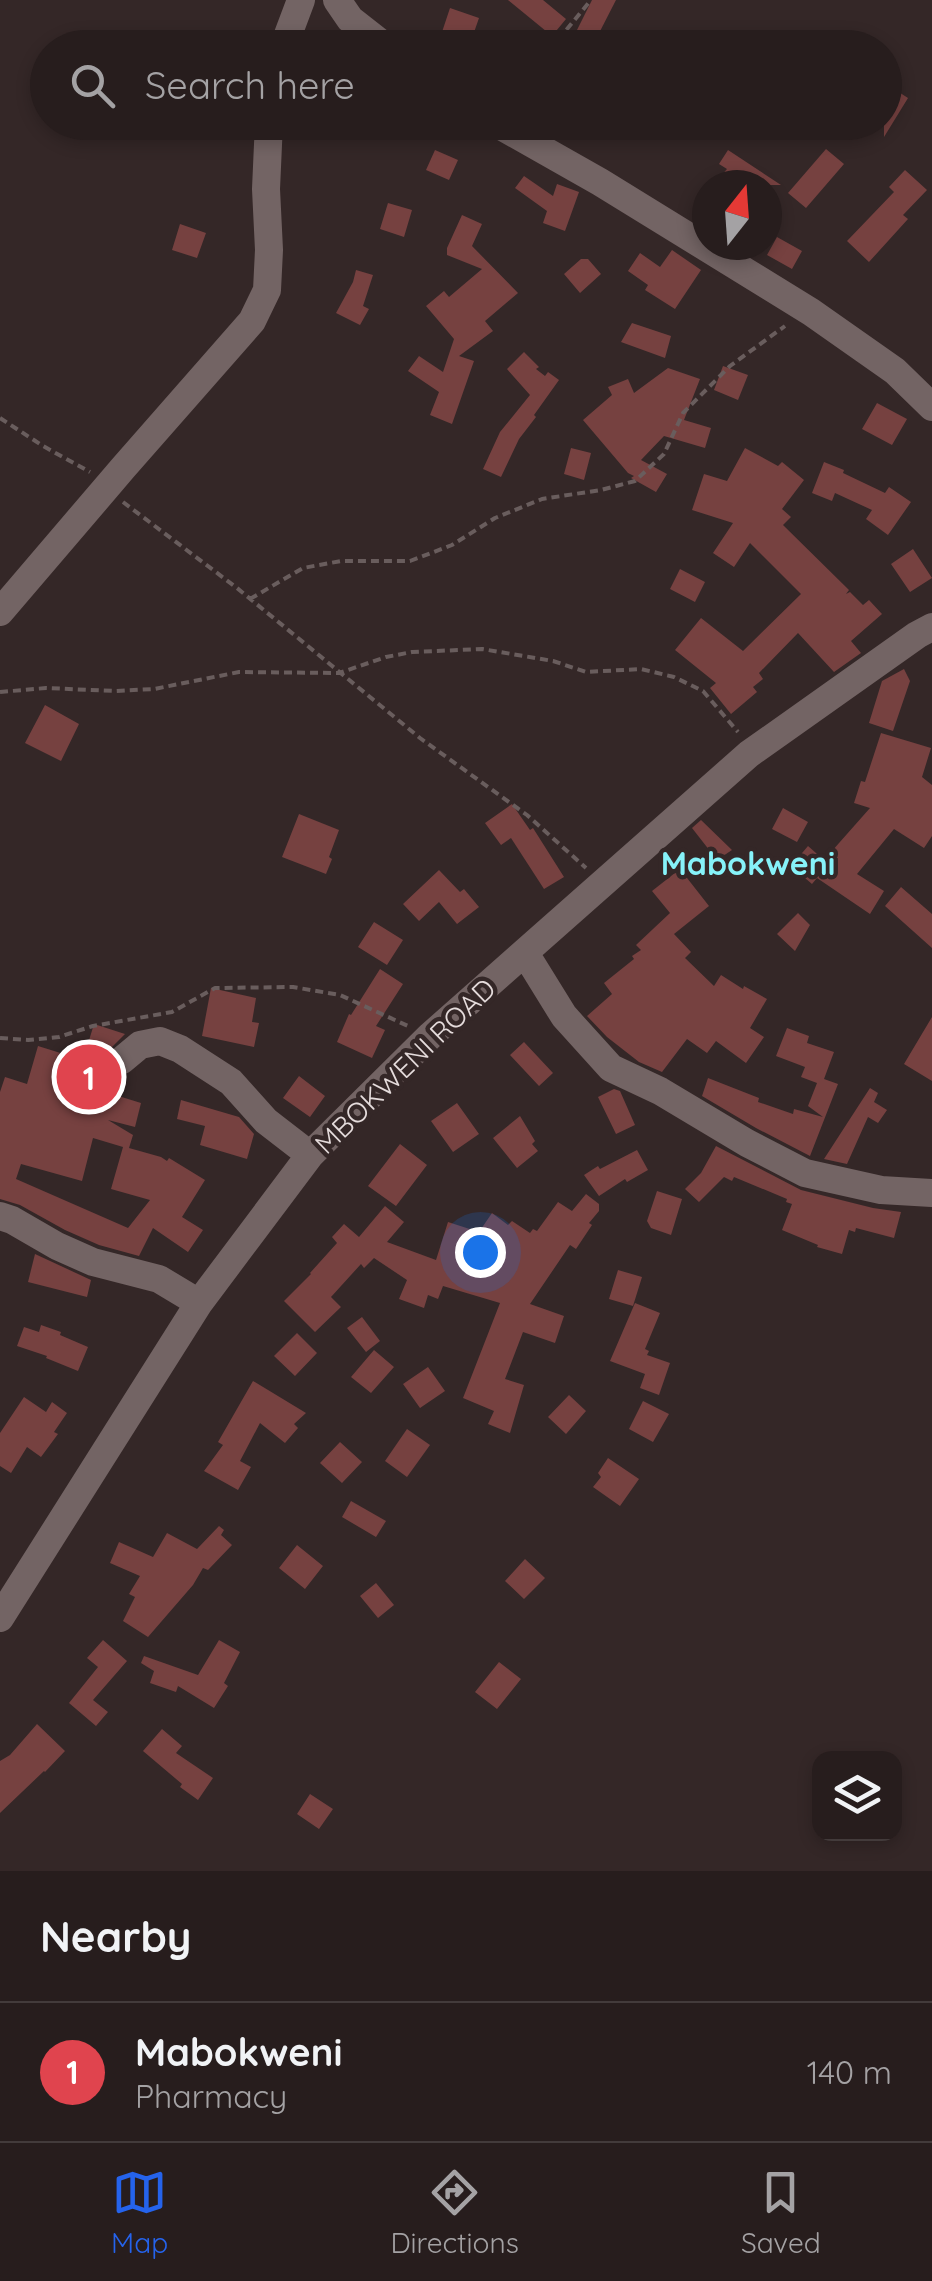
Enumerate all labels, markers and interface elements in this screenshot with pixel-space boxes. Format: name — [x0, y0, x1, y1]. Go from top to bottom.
search box — [30, 30, 902, 140]
icon: search — [65, 58, 120, 113]
text: Search here — [145, 61, 355, 109]
north arrow — [692, 170, 782, 260]
district label: Mabokweni — [661, 843, 835, 883]
street label: MBOKWENI ROAD — [307, 971, 502, 1161]
pin: 1 — [56, 1040, 122, 1114]
your location — [455, 1227, 506, 1278]
map controls — [812, 1751, 902, 1841]
button: layers — [812, 1751, 902, 1841]
text: Nearby — [40, 1910, 191, 1963]
text: Mabokweni — [135, 2028, 342, 2076]
text: 1 — [66, 2052, 79, 2092]
text: 140 m — [807, 2052, 892, 2092]
text: Pharmacy — [135, 2076, 287, 2116]
tab: Map — [111, 2165, 168, 2260]
tab: Directions — [390, 2165, 519, 2260]
tab: Saved — [741, 2165, 821, 2260]

